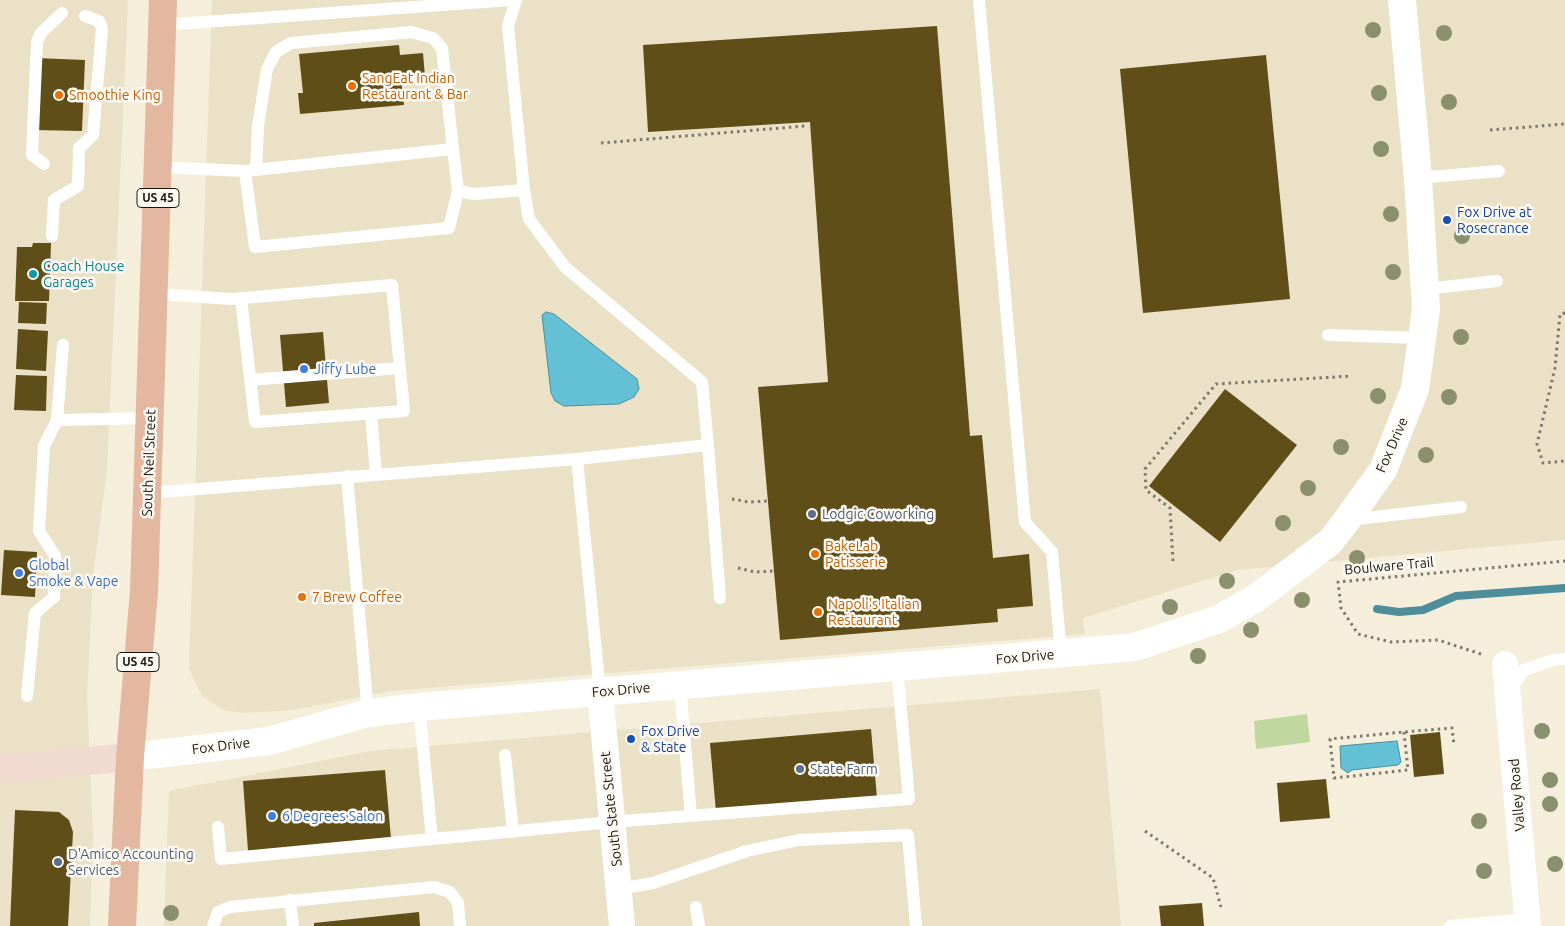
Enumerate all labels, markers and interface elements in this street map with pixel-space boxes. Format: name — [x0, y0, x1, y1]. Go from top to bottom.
place label: SangEat Indian Restaurant & Bar — [362, 70, 468, 102]
marker: SangEat Indian Restaurant & Bar — [346, 80, 358, 92]
place label: Smoothie King — [69, 87, 161, 103]
marker: Smoothie King — [53, 89, 65, 101]
road number: US 45 — [137, 188, 179, 208]
place label: Fox Drive at Rosecrance — [1457, 204, 1532, 236]
marker: Fox Drive at Rosecrance — [1441, 214, 1453, 226]
place label: Coach House Garages — [43, 258, 124, 290]
marker: Coach House Garages — [27, 268, 39, 280]
place label: Jiffy Lube — [314, 361, 376, 377]
marker: Jiffy Lube — [298, 363, 310, 375]
street label: South Neil Street — [139, 409, 159, 517]
street label: Fox Drive — [1372, 415, 1412, 475]
place label: Lodgic Coworking — [822, 506, 934, 522]
marker: Lodgic Coworking — [806, 508, 818, 520]
place label: BakeLab Patisserie — [825, 538, 886, 570]
marker: BakeLab Patisserie — [809, 548, 821, 560]
street label: Boulware Trail — [1344, 554, 1434, 578]
place label: Global Smoke & Vape — [29, 557, 119, 590]
marker: Global Smoke & Vape — [13, 567, 25, 579]
place label: 7 Brew Coffee — [312, 589, 402, 605]
marker: 7 Brew Coffee — [296, 591, 308, 603]
place label: Napoli's Italian Restaurant — [828, 596, 920, 628]
marker: Napoli's Italian Restaurant — [812, 606, 824, 618]
street label: Fox Drive — [995, 646, 1055, 668]
road number: US 45 — [117, 652, 159, 672]
street label: Fox Drive — [591, 679, 651, 701]
place label: Fox Drive & State — [641, 723, 700, 756]
marker: Fox Drive & State — [625, 733, 637, 745]
street label: Fox Drive — [191, 734, 251, 758]
street label: South State Street — [597, 751, 625, 867]
street label: Valley Road — [1505, 758, 1529, 832]
place label: State Farm — [810, 761, 878, 777]
marker: State Farm — [794, 763, 806, 775]
place label: 6 Degrees Salon — [282, 808, 383, 824]
marker: 6 Degrees Salon — [266, 810, 278, 822]
place label: D'Amico Accounting Services — [68, 846, 194, 879]
marker: D'Amico Accounting Services — [52, 856, 64, 868]

